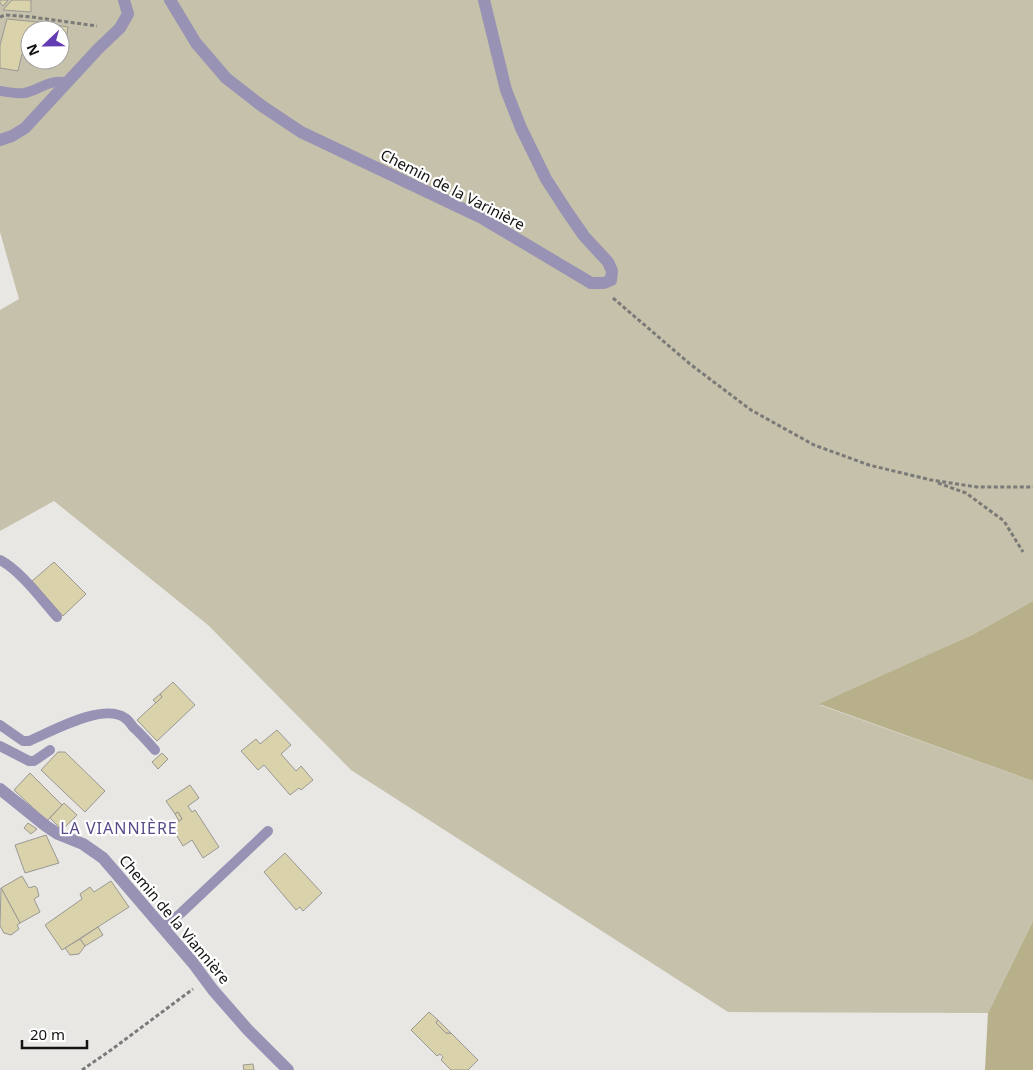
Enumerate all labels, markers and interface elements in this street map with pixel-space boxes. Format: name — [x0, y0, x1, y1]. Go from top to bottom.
north arrow — [20, 20, 70, 70]
text: N — [22, 41, 43, 59]
street label: Chemin de la Varinière — [378, 144, 528, 234]
district label: LA VIANNIÈRE — [60, 817, 178, 839]
street label: Chemin de la Viannière — [115, 850, 235, 988]
scale bar — [22, 1018, 88, 1050]
text: 20 m — [30, 1024, 65, 1044]

